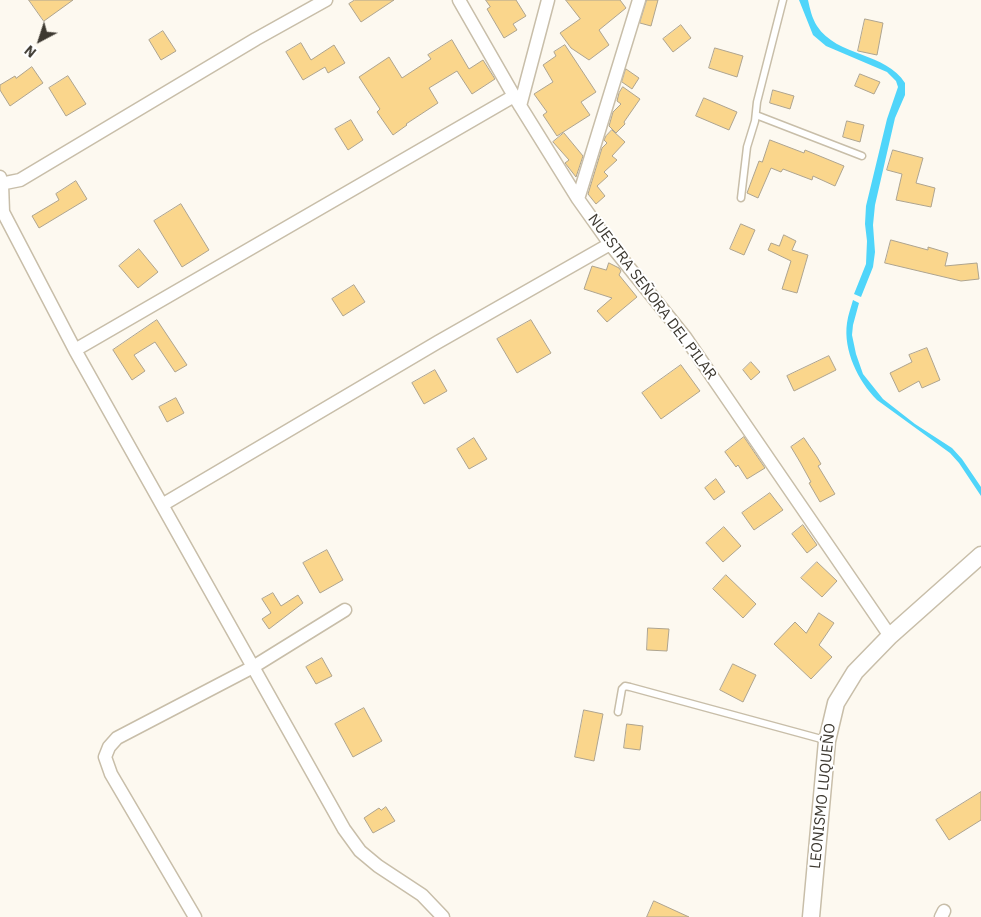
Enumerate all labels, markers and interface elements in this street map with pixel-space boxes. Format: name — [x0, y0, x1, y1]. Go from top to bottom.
north arrow — [15, 15, 65, 65]
text: N — [21, 41, 40, 62]
street label: NUESTRA SEÑORA DEL PILAR — [584, 211, 720, 383]
street label: LEONISMO LUQUEÑO — [806, 722, 840, 870]

